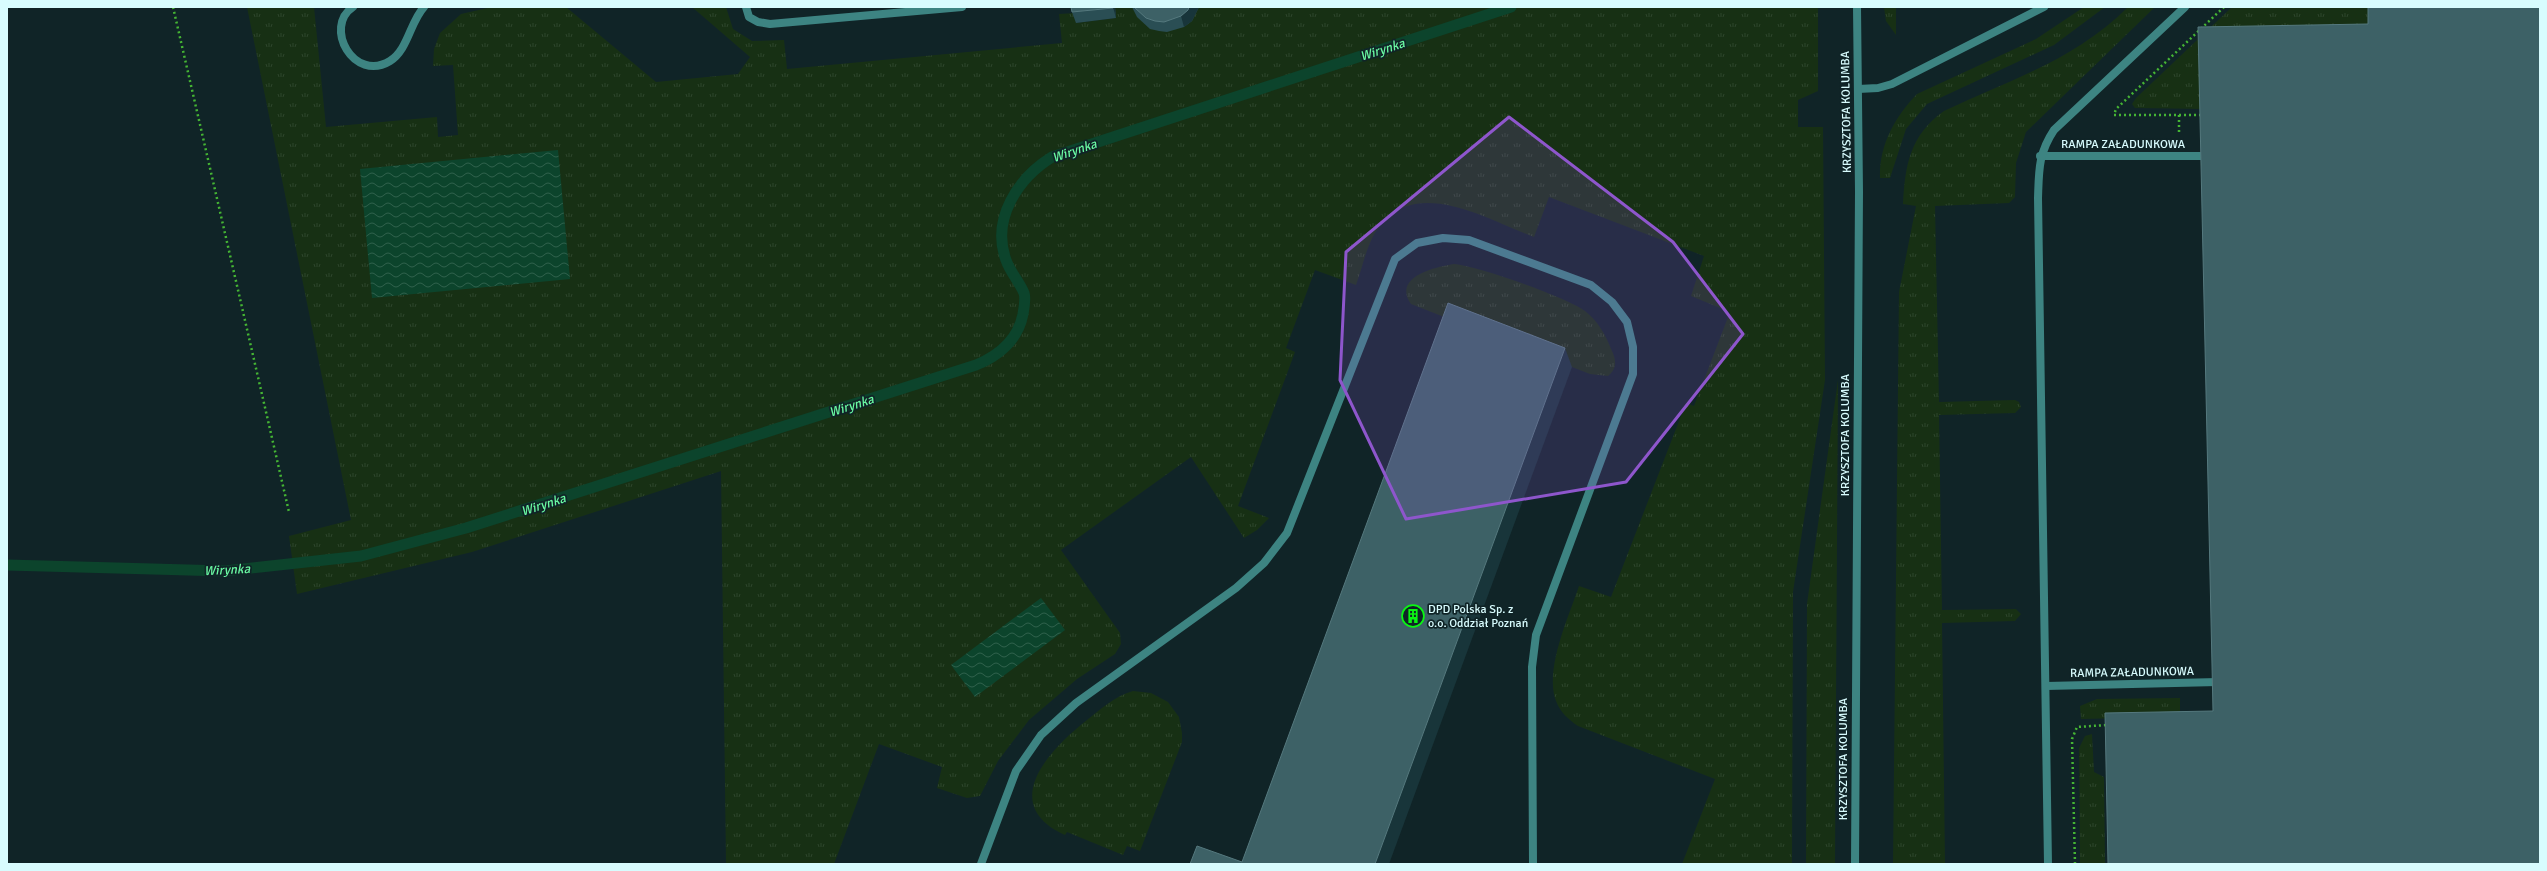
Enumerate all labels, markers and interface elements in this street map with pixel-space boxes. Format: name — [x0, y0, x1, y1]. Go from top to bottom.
water label: Wirynka — [1358, 35, 1407, 65]
street label: KRZYSZTOFA KOLUMBA — [1838, 50, 1855, 173]
water label: Wirynka — [1050, 136, 1099, 166]
street label: RAMPA ZAŁADUNKOWA — [2061, 137, 2186, 152]
street label: KRZYSZTOFA KOLUMBA — [1838, 373, 1853, 496]
water label: Wirynka — [827, 391, 876, 421]
water label: Wirynka — [519, 490, 568, 520]
water label: Wirynka — [204, 561, 251, 579]
place label: DPD Polska Sp. z o.o. Oddział Poznań — [1428, 602, 1528, 631]
building icon: DPD Polska Sp. z o.o. Oddział Poznań — [1400, 603, 1426, 629]
street label: RAMPA ZAŁADUNKOWA — [2070, 664, 2195, 681]
street label: KRZYSZTOFA KOLUMBA — [1836, 697, 1851, 820]

